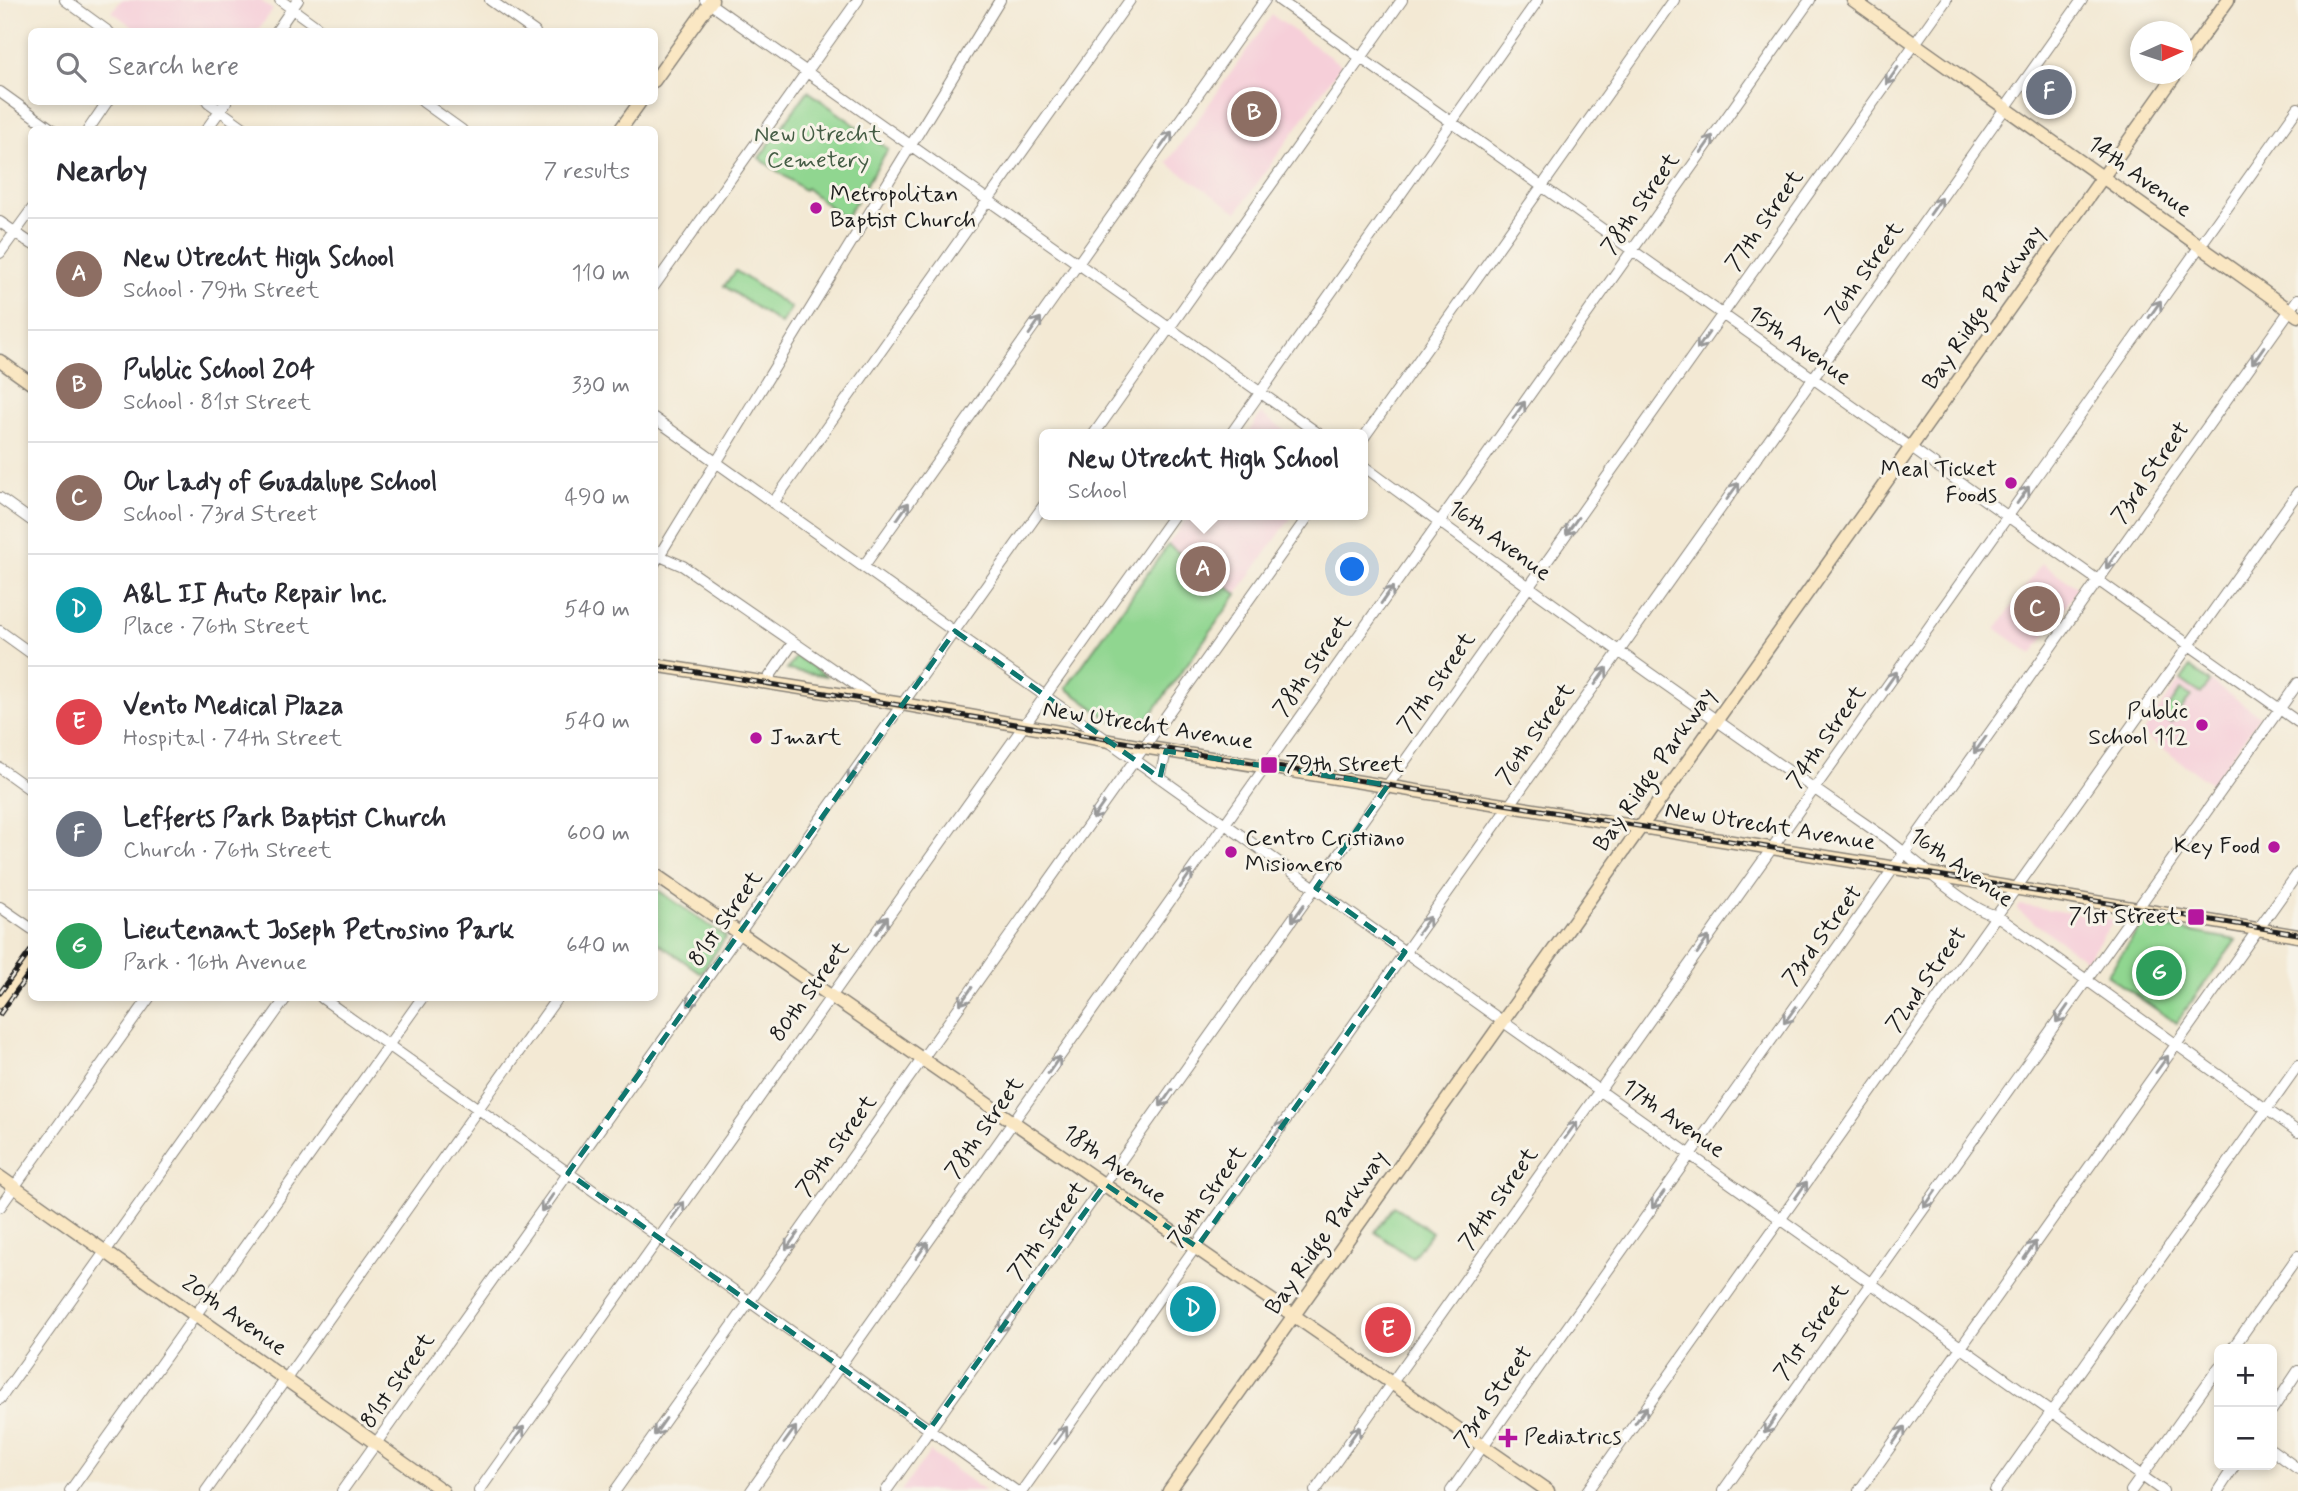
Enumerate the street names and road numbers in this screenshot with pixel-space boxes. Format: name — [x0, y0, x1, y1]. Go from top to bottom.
street label: 14th Avenue — [2081, 129, 2197, 225]
street label: 78th Street — [1595, 147, 1687, 261]
street label: 77th Street — [1719, 164, 1811, 278]
street label: 76th Street — [1819, 216, 1911, 330]
street label: Bay Ridge Parkway — [1916, 220, 2054, 397]
street label: 15th Avenue — [1741, 299, 1857, 393]
street label: 73rd Street — [2105, 416, 2197, 530]
street label: 16th Avenue — [1441, 493, 1557, 589]
street label: 78th Street — [1267, 609, 1359, 723]
street label: 77th Street — [1391, 626, 1483, 740]
street label: 76th Street — [1490, 677, 1582, 791]
street label: 74th Street — [1780, 679, 1874, 794]
street label: Bay Ridge Parkway — [1587, 682, 1725, 859]
street label: New Utrecht Avenue — [1041, 695, 1255, 757]
street label: New Utrecht Avenue — [1663, 796, 1877, 858]
street label: 16th Avenue — [1903, 821, 2019, 915]
street label: 81st Street — [682, 865, 770, 973]
street label: 73rd Street — [1776, 879, 1870, 992]
street label: 72nd Street — [1880, 921, 1975, 1039]
street label: 80th Street — [763, 935, 857, 1048]
street label: 78th Street — [939, 1071, 1031, 1185]
street label: 17th Avenue — [1615, 1072, 1731, 1166]
street label: 79th Street — [790, 1089, 884, 1203]
street label: 18th Avenue — [1056, 1118, 1172, 1212]
street label: 76th Street — [1162, 1140, 1254, 1254]
street label: 74th Street — [1452, 1141, 1546, 1256]
street label: Bay Ridge Parkway — [1259, 1145, 1397, 1322]
street label: 77th Street — [1001, 1174, 1095, 1287]
street label: 20th Avenue — [175, 1269, 293, 1363]
street label: 71st Street — [1768, 1277, 1857, 1386]
street label: 81st Street — [354, 1327, 442, 1435]
street label: 73rd Street — [1448, 1340, 1540, 1454]

